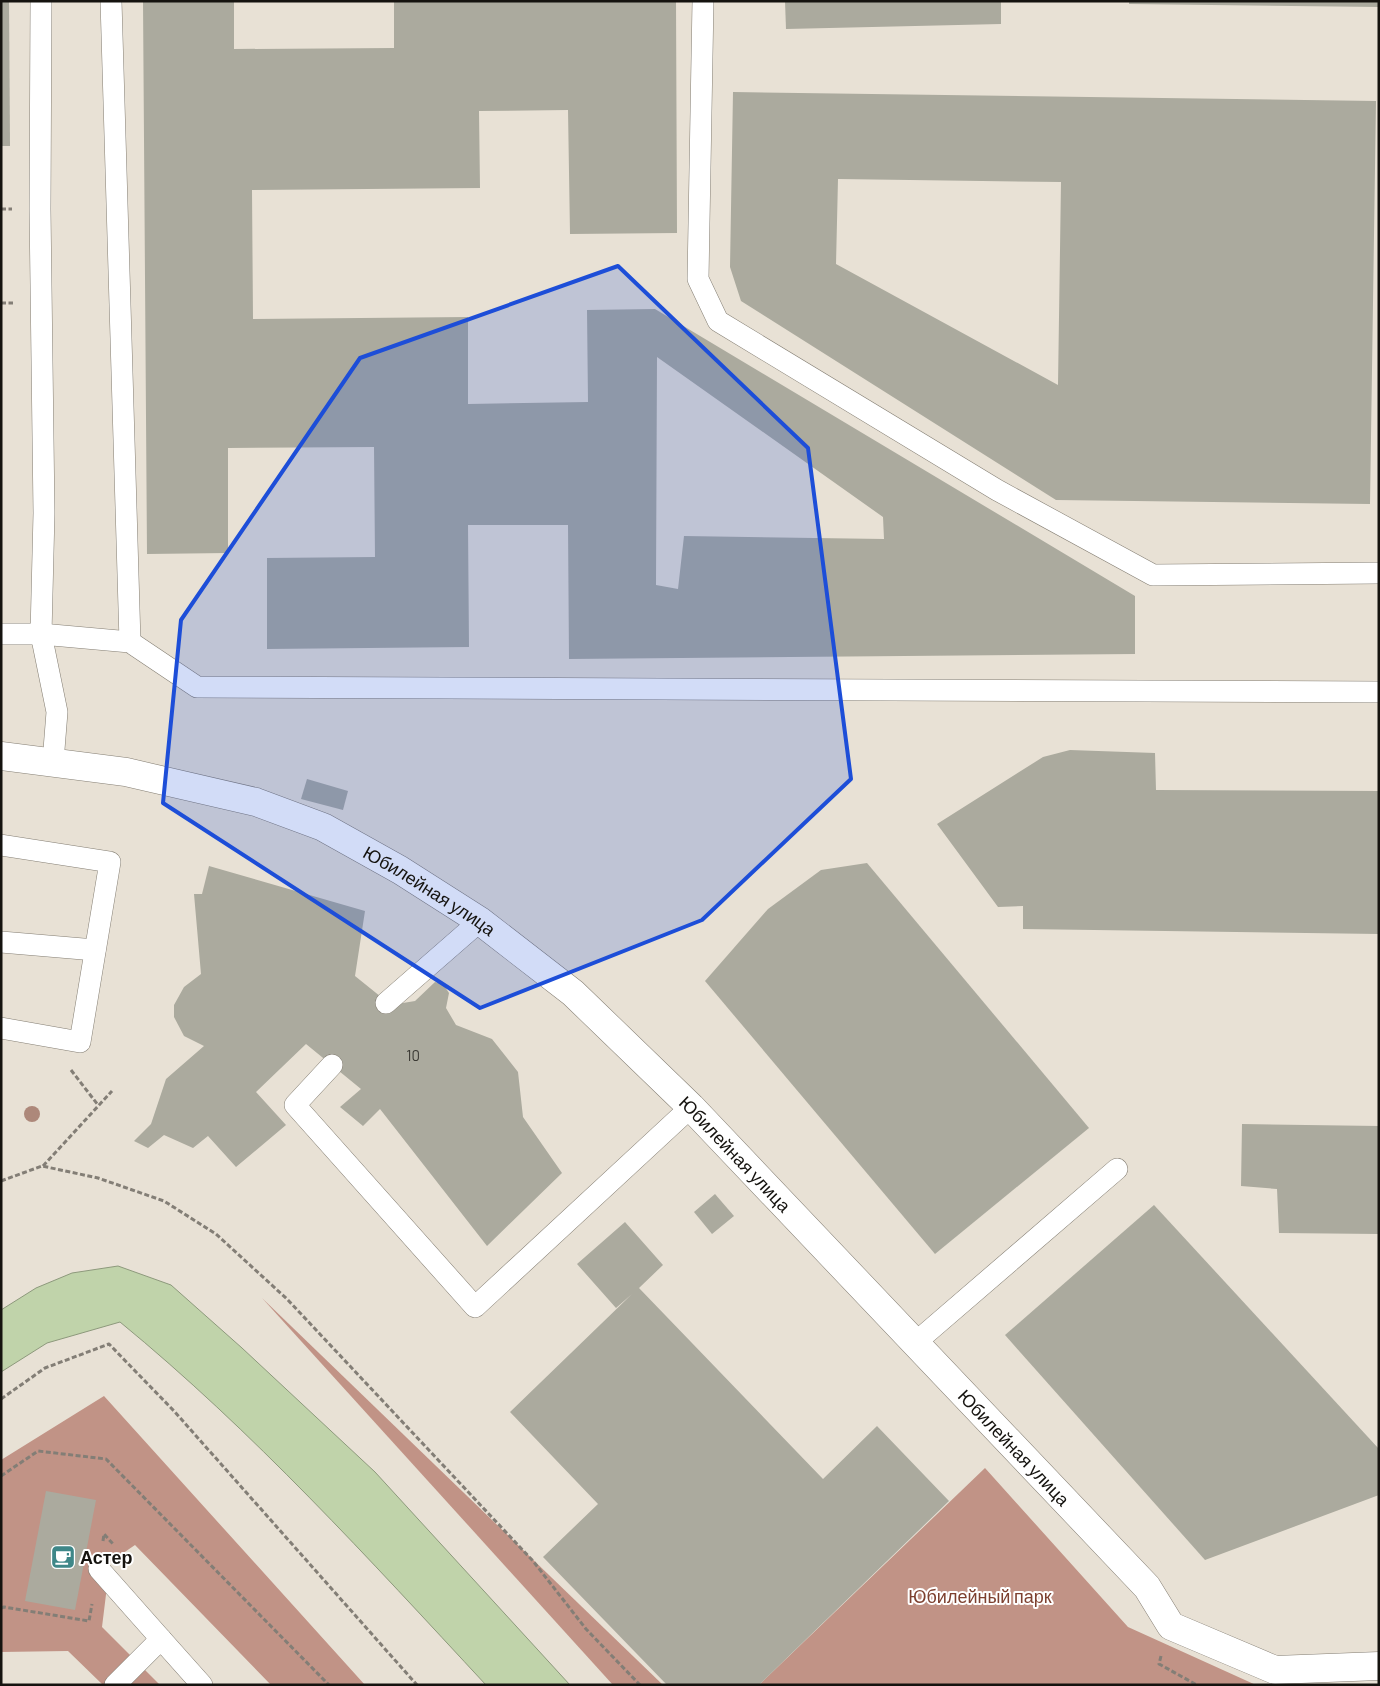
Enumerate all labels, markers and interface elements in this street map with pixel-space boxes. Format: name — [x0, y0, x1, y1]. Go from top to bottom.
street label: Юбилейная улица — [360, 841, 501, 941]
house number: 10 — [406, 1046, 420, 1064]
street label: Юбилейная улица — [675, 1091, 796, 1217]
street label: Юбилейная улица — [954, 1385, 1075, 1511]
cafe icon: Астер — [50, 1544, 76, 1570]
place label: Астер — [80, 1546, 133, 1568]
park label: Юбилейный парк — [908, 1585, 1052, 1607]

